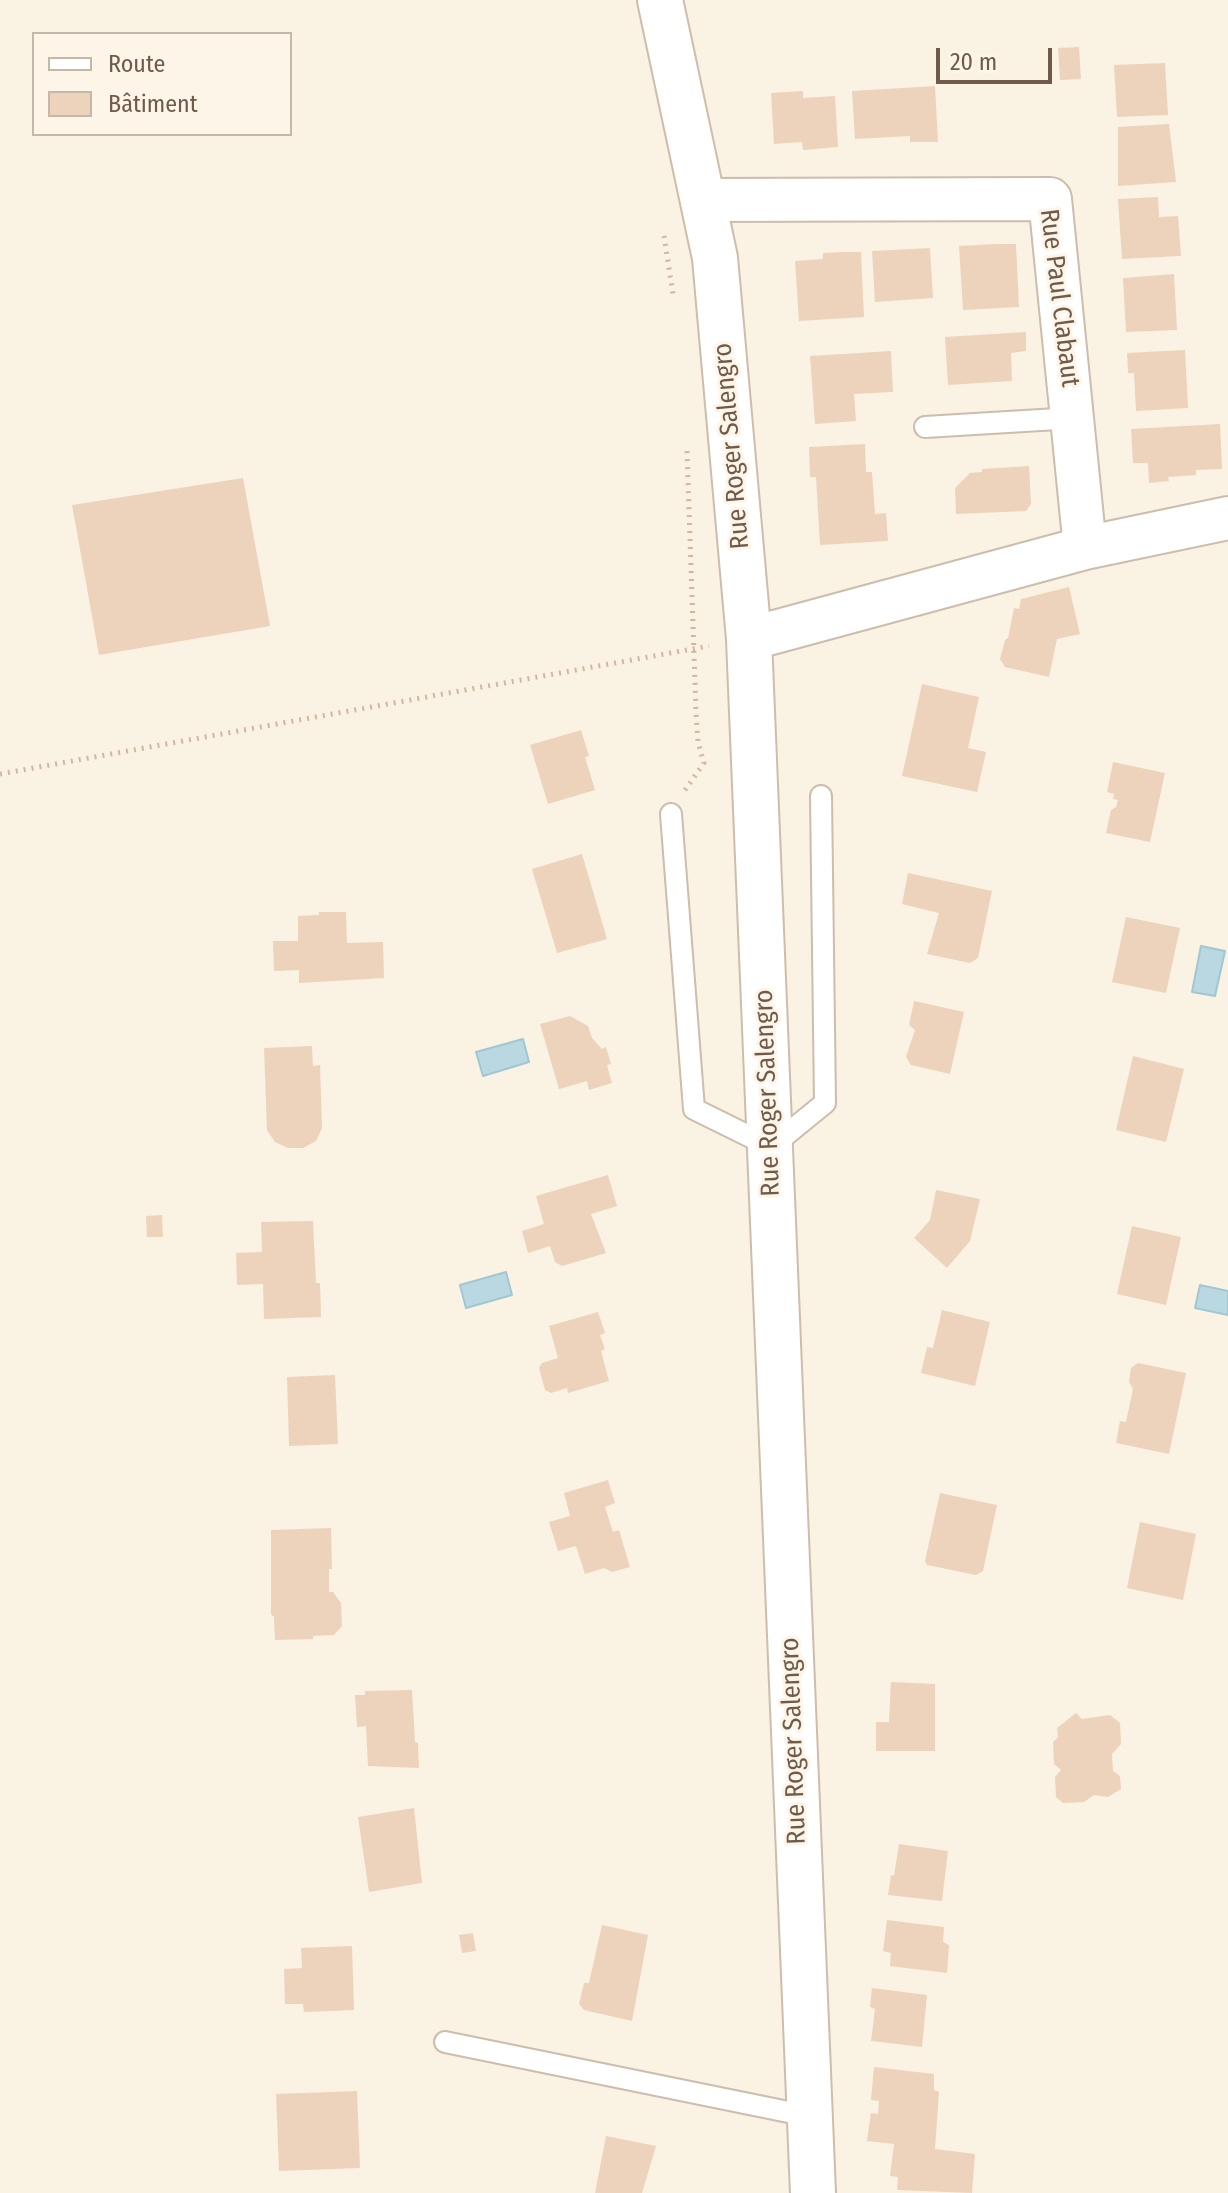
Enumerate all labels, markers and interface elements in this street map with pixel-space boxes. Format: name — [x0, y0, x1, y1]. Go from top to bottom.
legend — [32, 32, 292, 136]
scale bar — [940, 32, 1056, 82]
text: 20 m — [950, 48, 997, 76]
text: Route — [108, 50, 165, 78]
text: Bâtiment — [108, 90, 198, 118]
street label: Rue Paul Clabaut — [1033, 207, 1085, 389]
street label: Rue Roger Salengro — [707, 342, 757, 550]
street label: Rue Roger Salengro — [749, 989, 787, 1197]
street label: Rue Roger Salengro — [775, 1637, 813, 1845]

